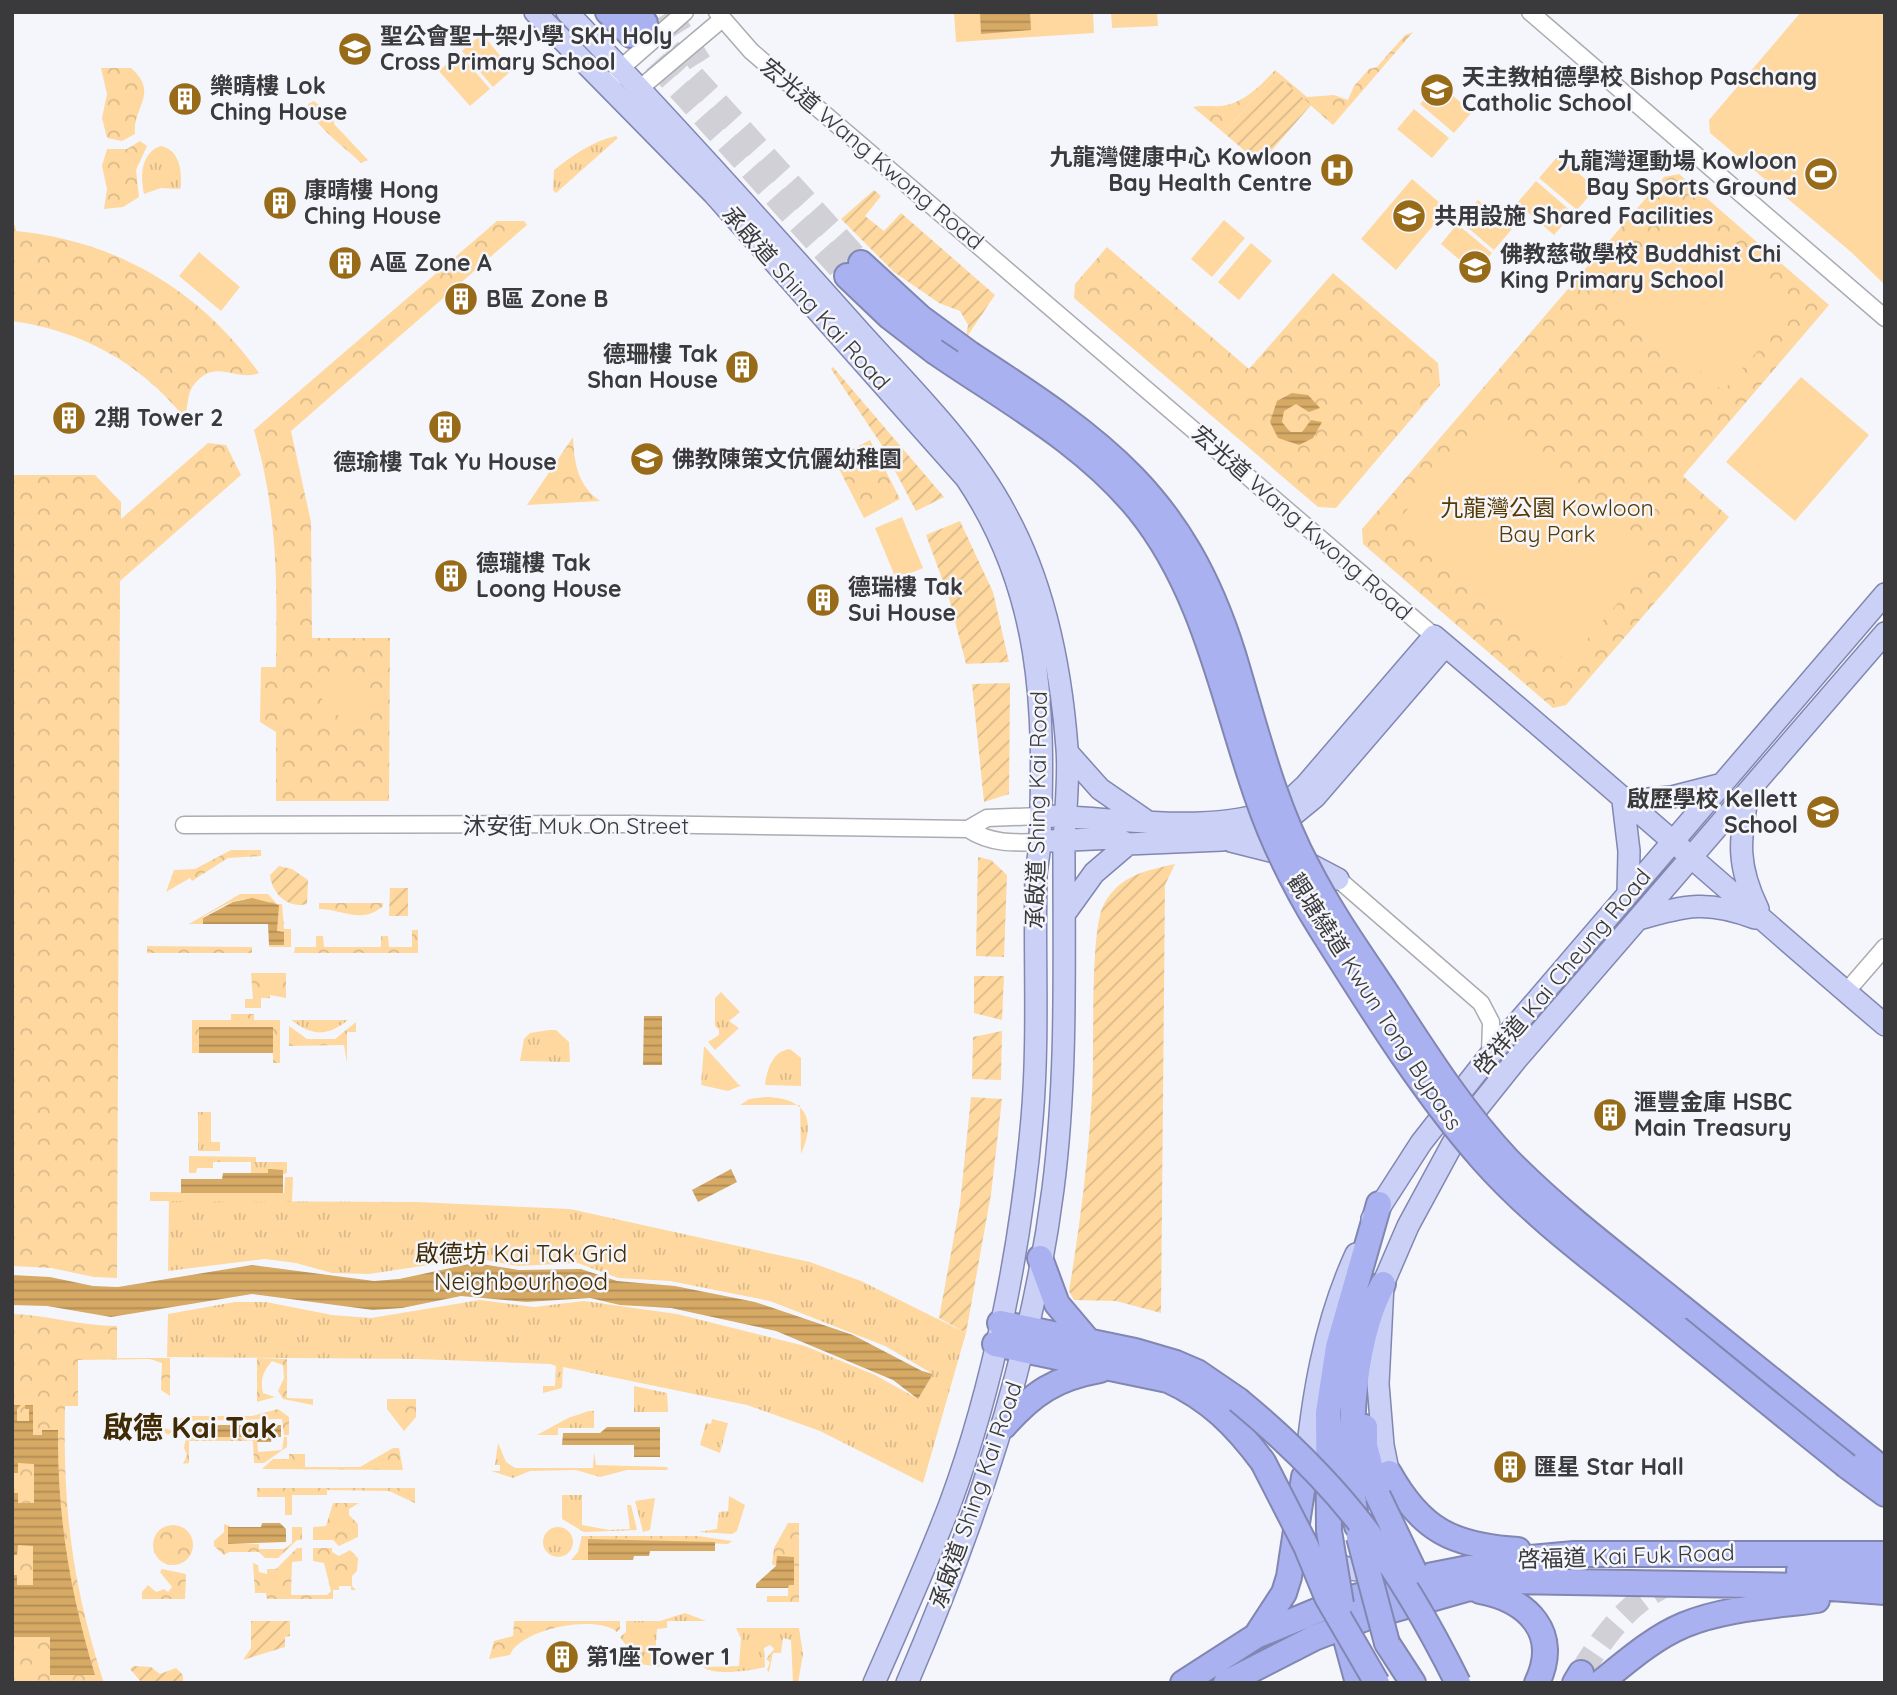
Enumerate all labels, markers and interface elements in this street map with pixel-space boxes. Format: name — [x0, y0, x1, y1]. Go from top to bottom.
place label: 聖公會聖十架小學 SKH Holy Cross Primary School — [380, 21, 672, 76]
school or university icon: 聖公會聖十架小學 SKH Holy Cross Primary School — [336, 30, 374, 68]
street label: 宏光道 Wang Kwong Road — [755, 52, 990, 256]
place label: 天主教柏德學校 Bishop Paschang Catholic School — [1462, 62, 1817, 117]
place label: 樂晴樓 Lok Ching House — [210, 71, 347, 126]
school or university icon: 天主教柏德學校 Bishop Paschang Catholic School — [1418, 71, 1456, 109]
building icon: 樂晴樓 Lok Ching House — [166, 80, 204, 118]
place label: 九龍灣健康中心 Kowloon Bay Health Centre — [1050, 142, 1312, 197]
place label: 九龍灣運動場 Kowloon Bay Sports Ground — [1558, 146, 1797, 201]
hospital icon: 九龍灣健康中心 Kowloon Bay Health Centre — [1318, 151, 1356, 189]
sports icon: 九龍灣運動場 Kowloon Bay Sports Ground — [1802, 155, 1840, 193]
place label: 康晴樓 Hong Ching House — [304, 175, 441, 230]
building icon: 康晴樓 Hong Ching House — [261, 184, 299, 222]
school or university icon: 共用設施 Shared Facilities — [1390, 197, 1428, 235]
street label: 承啟道 Shing Kai Road — [716, 200, 897, 396]
place label: 共用設施 Shared Facilities — [1434, 201, 1713, 230]
place label: 佛教慈敬學校 Buddhist Chi King Primary School — [1500, 239, 1781, 294]
building icon: A區 Zone A — [326, 244, 364, 282]
place label: A區 Zone A — [370, 248, 492, 277]
school or university icon: 佛教慈敬學校 Buddhist Chi King Primary School — [1456, 248, 1494, 286]
building icon: B區 Zone B — [442, 280, 480, 318]
place label: B區 Zone B — [486, 284, 608, 313]
place label: 德珊樓 Tak Shan House — [587, 339, 718, 394]
building icon: 德珊樓 Tak Shan House — [723, 348, 761, 386]
building icon: 2期 Tower 2 — [50, 399, 88, 437]
place label: 2期 Tower 2 — [94, 403, 223, 432]
building icon: 德瑜樓 Tak Yu House — [426, 408, 464, 446]
street label: 宏光道 Wang Kwong Road — [1186, 419, 1418, 626]
school or university icon: 佛教陳策文伉儷幼稚園 — [628, 440, 666, 478]
place label: 佛教陳策文伉儷幼稚園 — [672, 444, 902, 473]
place label: 德瑜樓 Tak Yu House — [333, 447, 557, 476]
park label: 九龍灣公園 Kowloon Bay Park — [1440, 493, 1654, 548]
place label: 德瓏樓 Tak Loong House — [476, 548, 622, 603]
building icon: 德瓏樓 Tak Loong House — [432, 557, 470, 595]
place label: 德瑞樓 Tak Sui House — [848, 572, 963, 627]
building icon: 德瑞樓 Tak Sui House — [804, 581, 842, 619]
street label: 承啟道 Shing Kai Road — [1020, 691, 1053, 929]
place label: 啟歷學校 Kellett School — [1627, 784, 1798, 839]
school or university icon: 啟歷學校 Kellett School — [1804, 793, 1842, 831]
street label: 沐安街 Muk On Street — [463, 811, 689, 840]
street label: 啓祥道 Kai Cheung Road — [1467, 862, 1657, 1081]
street label: 觀塘繞道 Kwun Tong Bypass — [1282, 868, 1469, 1135]
place label: 滙豐金庫 HSBC Main Treasury — [1634, 1087, 1792, 1142]
building icon: 滙豐金庫 HSBC Main Treasury — [1591, 1096, 1629, 1134]
district label: 啟德坊 Kai Tak Grid Neighbourhood — [415, 1238, 627, 1296]
street label: 承啟道 Shing Kai Road — [923, 1378, 1028, 1612]
district label: 啟德 Kai Tak — [103, 1408, 277, 1446]
building icon: 匯星 Star Hall — [1491, 1448, 1529, 1486]
place label: 匯星 Star Hall — [1534, 1452, 1684, 1481]
street label: 啓福道 Kai Fuk Road — [1517, 1537, 1735, 1574]
building icon: 第1座 Tower 1 — [543, 1638, 581, 1676]
place label: 第1座 Tower 1 — [586, 1642, 730, 1671]

